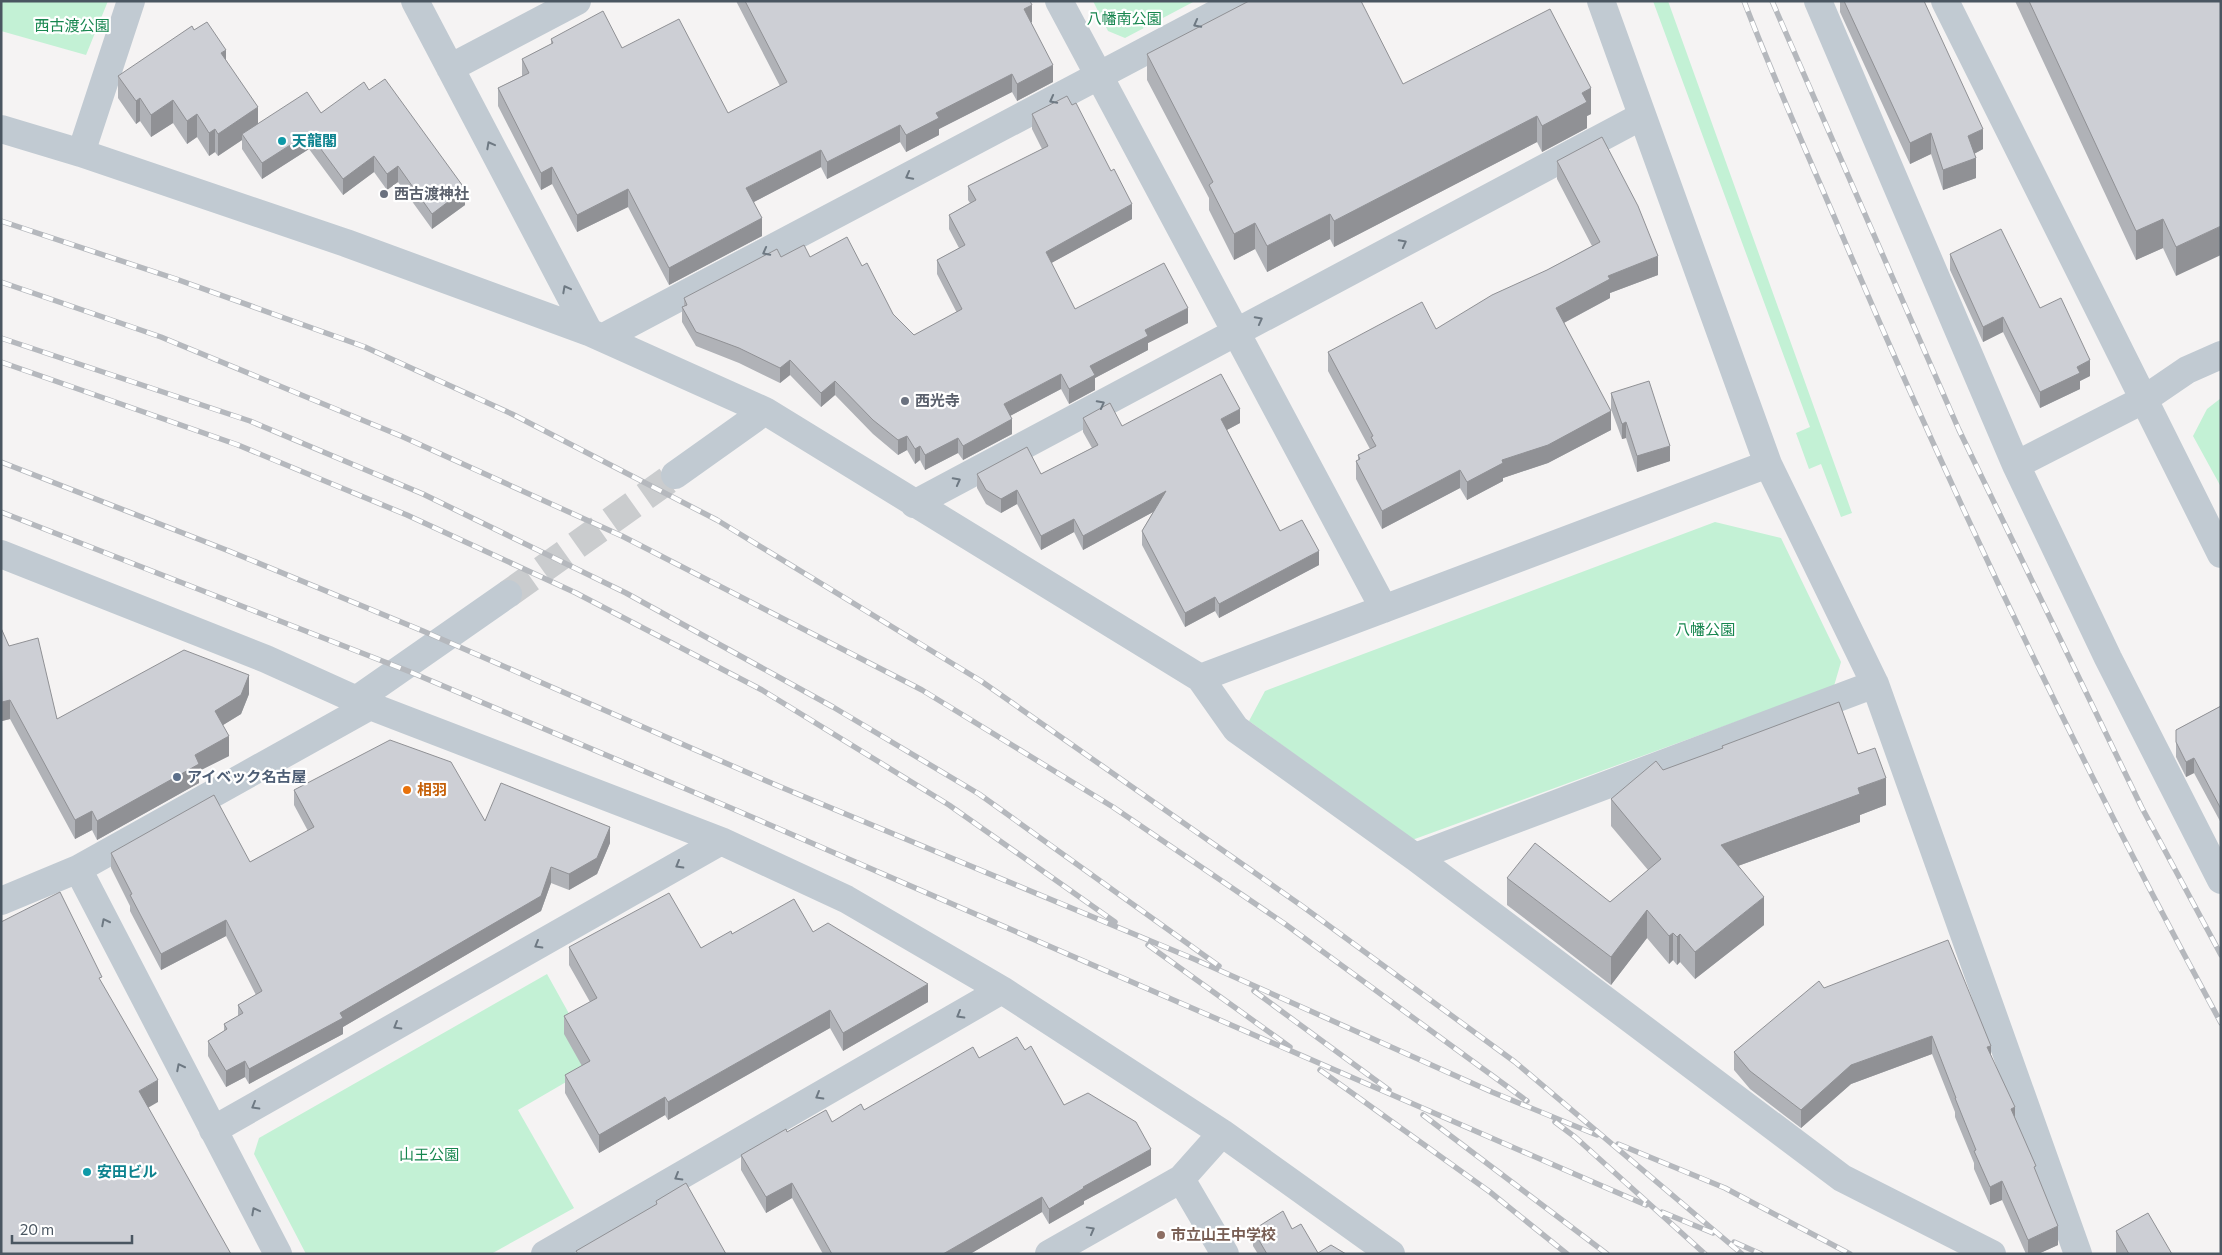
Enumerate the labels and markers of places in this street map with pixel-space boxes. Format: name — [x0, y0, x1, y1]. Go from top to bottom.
place label: 天龍閣 — [292, 131, 337, 149]
marker: 天龍閣 — [276, 135, 288, 147]
place label: 西古渡神社 — [394, 184, 469, 202]
marker: 西古渡神社 — [378, 188, 390, 200]
place label: 西光寺 — [915, 391, 960, 409]
marker: 西光寺 — [899, 395, 911, 407]
place label: アイベック名古屋 — [187, 767, 306, 785]
marker: アイベック名古屋 — [171, 771, 183, 783]
place label: 相羽 — [417, 780, 447, 798]
marker: 相羽 — [401, 784, 413, 796]
place label: 安田ビル — [97, 1162, 157, 1180]
marker: 安田ビル — [81, 1166, 93, 1178]
place label: 市立山王中学校 — [1171, 1225, 1276, 1243]
marker: 市立山王中学校 — [1155, 1229, 1167, 1241]

